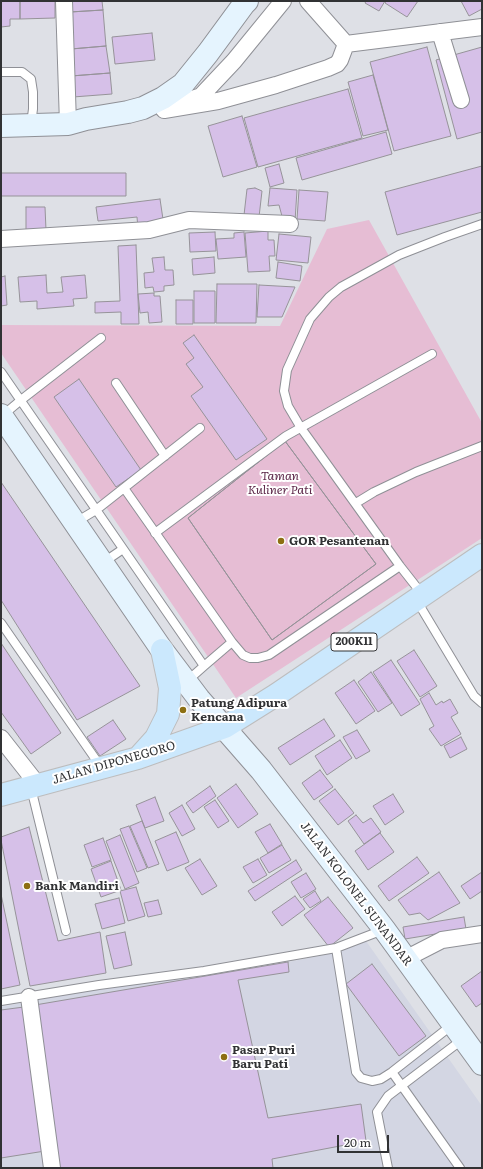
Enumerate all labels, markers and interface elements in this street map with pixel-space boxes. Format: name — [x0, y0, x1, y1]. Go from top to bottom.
park label: Taman Kuliner Pati — [248, 469, 312, 497]
place label: GOR Pesantenan — [289, 534, 389, 548]
marker: GOR Pesantenan — [276, 536, 286, 546]
road number: 200K11 — [331, 633, 377, 651]
place label: Patung Adipura Kencana — [191, 696, 287, 724]
marker: Patung Adipura Kencana — [178, 705, 188, 715]
street label: JALAN DIPONEGORO — [51, 739, 177, 787]
street label: JALAN KOLONEL SUNANDAR — [297, 819, 415, 969]
place label: Bank Mandiri — [35, 879, 119, 893]
marker: Bank Mandiri — [22, 881, 32, 891]
place label: Pasar Puri Baru Pati — [232, 1043, 295, 1071]
marker: Pasar Puri Baru Pati — [219, 1052, 229, 1062]
scale bar — [339, 1127, 391, 1153]
text: 20 m — [344, 1133, 371, 1151]

